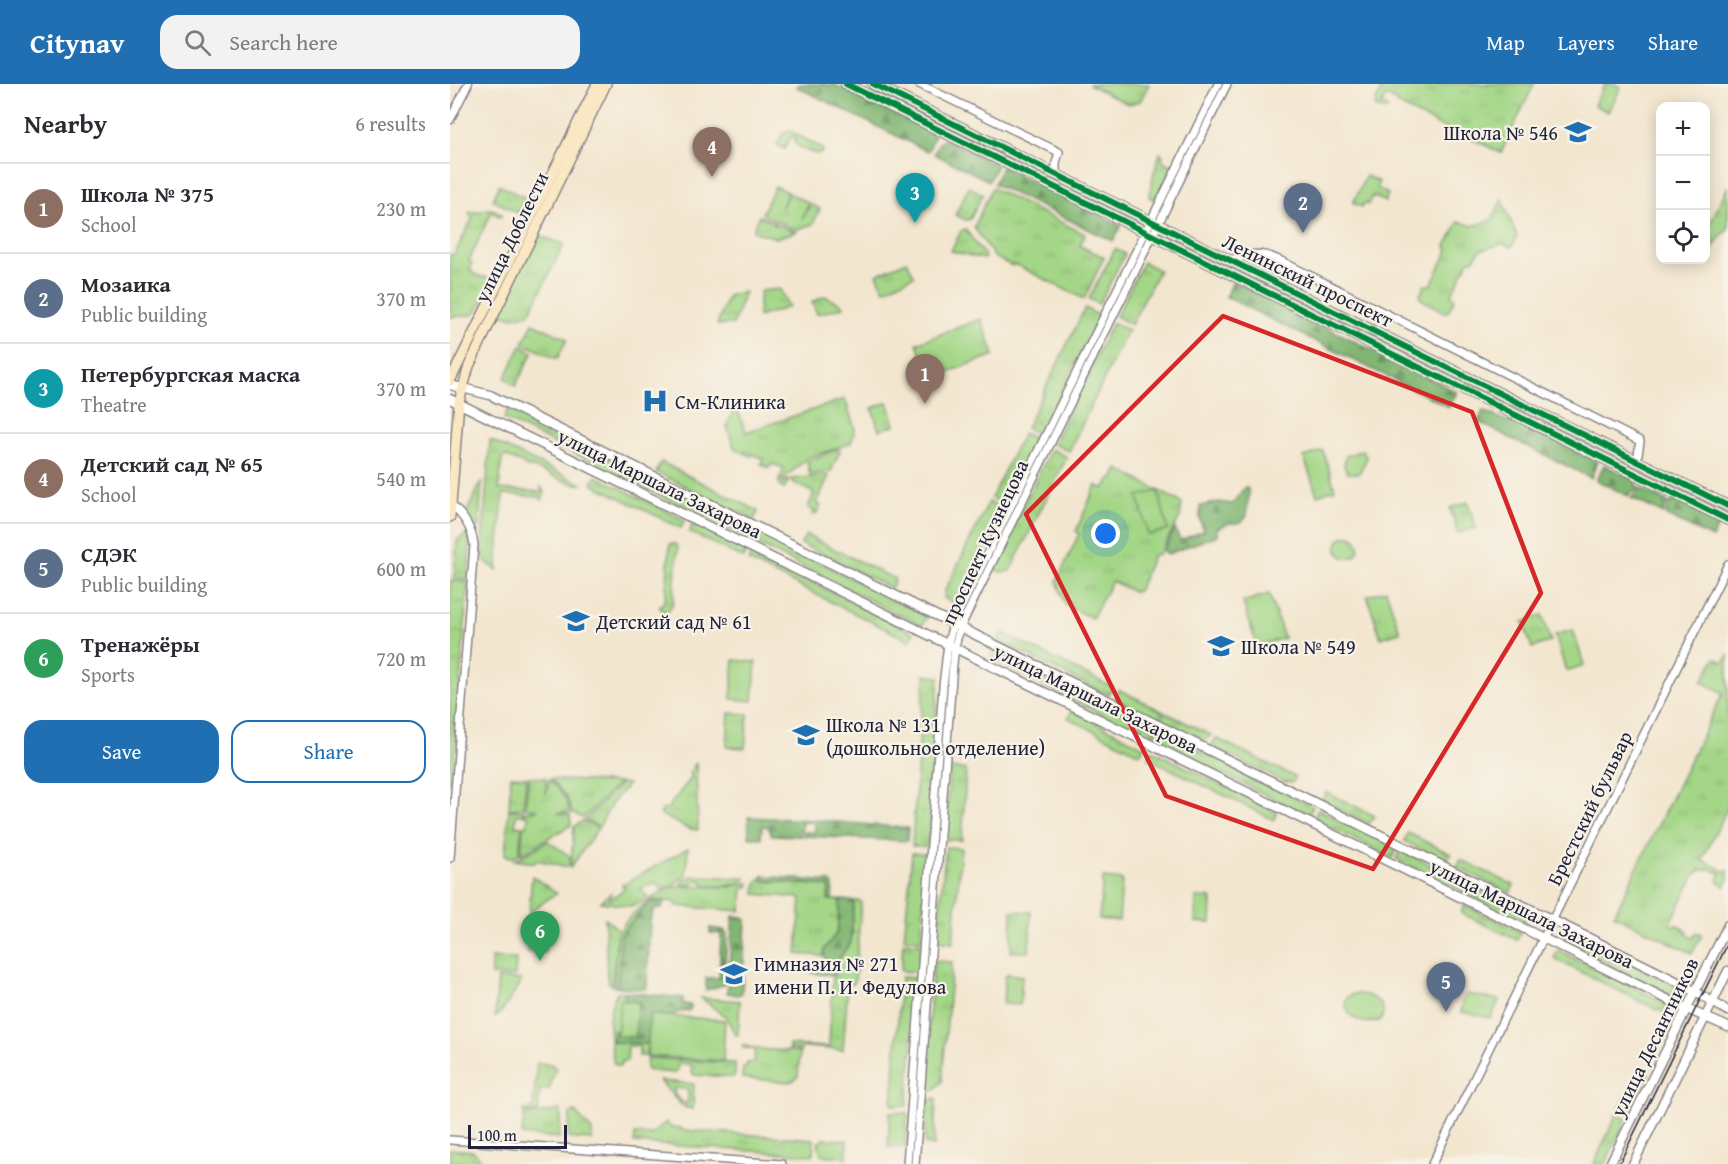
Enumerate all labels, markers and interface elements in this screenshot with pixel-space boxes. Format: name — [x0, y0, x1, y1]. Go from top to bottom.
search box — [160, 15, 580, 69]
text: Citynav — [30, 22, 124, 63]
icon: search — [181, 26, 214, 59]
text: Search here — [229, 26, 338, 58]
text: Map — [1486, 27, 1525, 58]
text: Layers — [1558, 27, 1615, 58]
text: Share — [1648, 27, 1698, 58]
map controls — [1656, 102, 1710, 264]
button: + — [1656, 102, 1710, 156]
text: Nearby — [24, 104, 107, 143]
text: 6 results — [355, 109, 426, 138]
school or university icon: Школа № 546 — [1563, 117, 1593, 147]
place label: Школа № 546 — [1443, 118, 1558, 147]
pin: 4 — [692, 128, 732, 177]
button: − — [1656, 156, 1710, 210]
street label: улица Доблести — [466, 167, 555, 308]
pin: 3 — [896, 174, 934, 223]
text: Школа № 375 — [81, 178, 214, 210]
pin: 2 — [1284, 184, 1322, 233]
text: 1 — [38, 194, 49, 223]
text: 230 m — [376, 194, 426, 223]
text: School — [81, 210, 137, 239]
button: locate — [1656, 210, 1710, 264]
street label: Ленинский проспект — [1218, 226, 1399, 334]
text: Мозаика — [81, 268, 171, 300]
text: 2 — [38, 284, 49, 313]
text: 370 m — [376, 284, 426, 313]
text: Public building — [81, 300, 207, 329]
pin: 1 — [906, 354, 944, 404]
text: Петербургская маска — [81, 358, 300, 390]
text: 3 — [38, 374, 49, 403]
text: 370 m — [376, 374, 426, 403]
hospital icon: См-Клиника — [640, 386, 670, 416]
place label: См-Клиника — [675, 387, 786, 416]
text: Theatre — [81, 390, 147, 419]
street label: улица Маршала Захарова — [552, 420, 767, 545]
text: Детский сад № 65 — [81, 448, 263, 480]
street label: проспект Кузнецова — [933, 454, 1035, 629]
text: 4 — [38, 464, 49, 493]
text: 540 m — [376, 464, 426, 493]
text: School — [81, 480, 137, 509]
your location — [1091, 519, 1120, 548]
text: СДЭК — [81, 538, 137, 570]
text: 5 — [38, 554, 49, 583]
text: 600 m — [376, 554, 426, 583]
text: Public building — [81, 570, 207, 599]
school or university icon: Детский сад № 61 — [561, 606, 591, 636]
place label: Детский сад № 61 — [595, 607, 752, 636]
text: Тренажёры — [81, 628, 200, 660]
school or university icon: Школа № 549 — [1206, 631, 1236, 661]
place label: Школа № 549 — [1241, 632, 1356, 661]
street label: улица Маршала Захарова — [988, 635, 1203, 760]
text: 6 — [38, 644, 49, 673]
text: 720 m — [376, 644, 426, 673]
text: Sports — [81, 660, 135, 689]
place label: Школа № 131 (дошкольное отделение) — [826, 710, 1045, 762]
button: Save — [24, 720, 219, 783]
button: Share — [231, 720, 426, 783]
school or university icon: Школа № 131 (дошкольное отделение) — [791, 720, 821, 750]
street label: Брестский бульвар — [1539, 726, 1639, 890]
street label: улица Маршала Захарова — [1424, 850, 1639, 975]
pin: 6 — [520, 912, 560, 961]
place label: Гимназия № 271 имени П. И. Федулова — [754, 949, 947, 1001]
street label: улица Десантников — [1602, 952, 1705, 1123]
school or university icon: Гимназия № 271 имени П. И. Федулова — [719, 959, 749, 989]
pin: 5 — [1426, 962, 1466, 1012]
scale bar — [468, 1122, 567, 1150]
text: 100 m — [477, 1123, 517, 1147]

